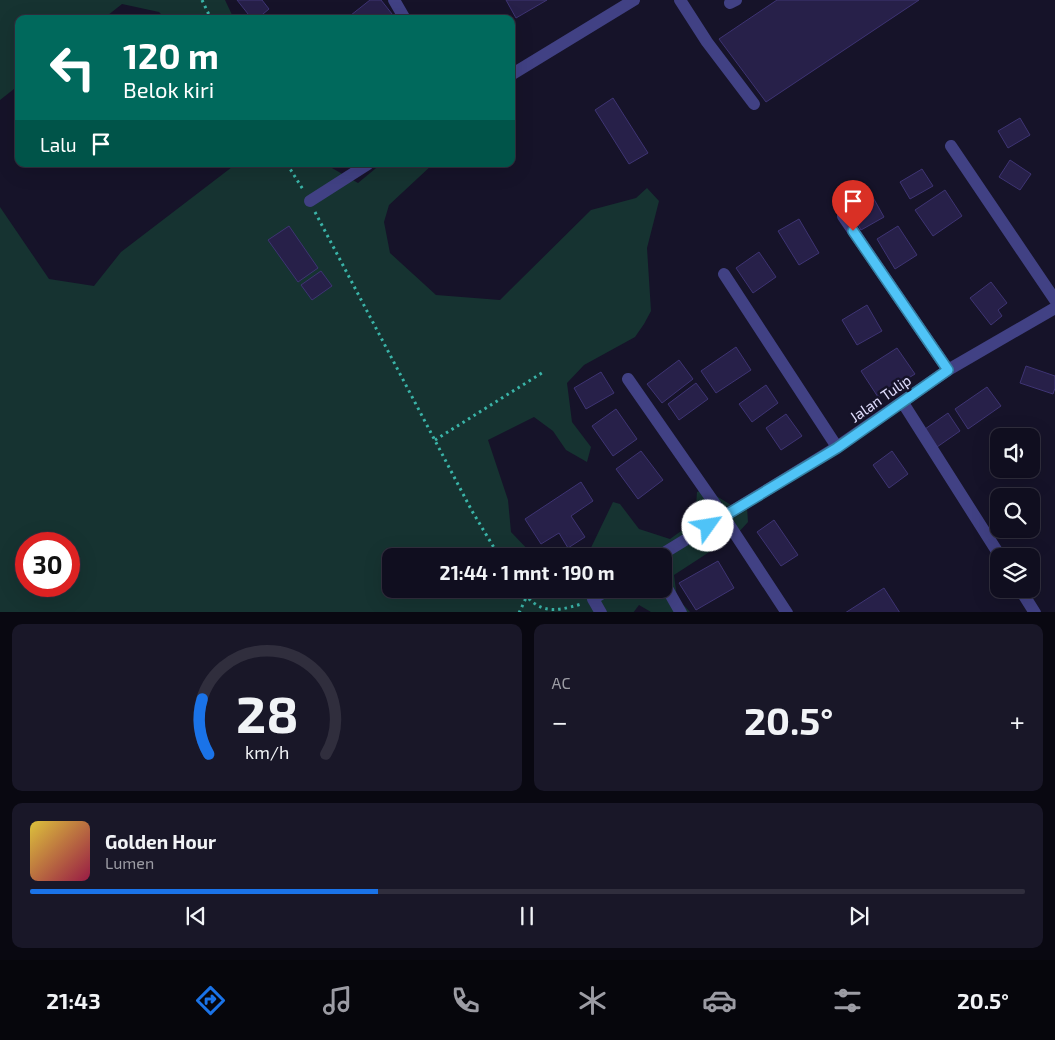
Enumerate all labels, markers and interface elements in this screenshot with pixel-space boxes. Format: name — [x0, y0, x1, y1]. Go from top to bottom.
text: 120 m — [123, 34, 219, 76]
icon: left — [40, 35, 105, 100]
text: Belok kiri — [123, 76, 214, 102]
icon: arrive — [87, 130, 115, 158]
text: Lalu — [40, 133, 77, 156]
pin — [832, 180, 874, 231]
icon: arrive — [839, 187, 867, 215]
street label: Jalan Tulip — [846, 370, 914, 426]
map controls — [990, 428, 1040, 598]
button: sound — [990, 428, 1040, 478]
button: search — [990, 488, 1040, 538]
position arrow — [681, 499, 733, 551]
speed limit sign: 30 — [15, 532, 80, 597]
button: layers — [990, 548, 1040, 598]
text: 21:44 · 1 mnt · 190 m — [440, 561, 614, 584]
text: AC — [552, 673, 571, 692]
text: 28 — [235, 681, 298, 743]
text: 20.5° — [744, 697, 833, 743]
text: − — [552, 704, 568, 738]
text: + — [1010, 704, 1025, 738]
text: km/h — [245, 741, 289, 763]
text: Golden Hour — [105, 830, 216, 853]
text: Lumen — [105, 853, 154, 872]
icon: previous — [182, 902, 210, 930]
icon: pause — [513, 902, 541, 930]
icon: next — [845, 902, 873, 930]
icon: directions — [193, 983, 228, 1018]
icon: music — [320, 983, 355, 1018]
icon: phone — [448, 983, 483, 1018]
icon: climate — [575, 983, 610, 1018]
icon: car — [702, 983, 737, 1018]
icon: filters — [830, 983, 865, 1018]
text: 21:43 — [46, 987, 101, 1013]
text: 20.5° — [957, 987, 1009, 1013]

